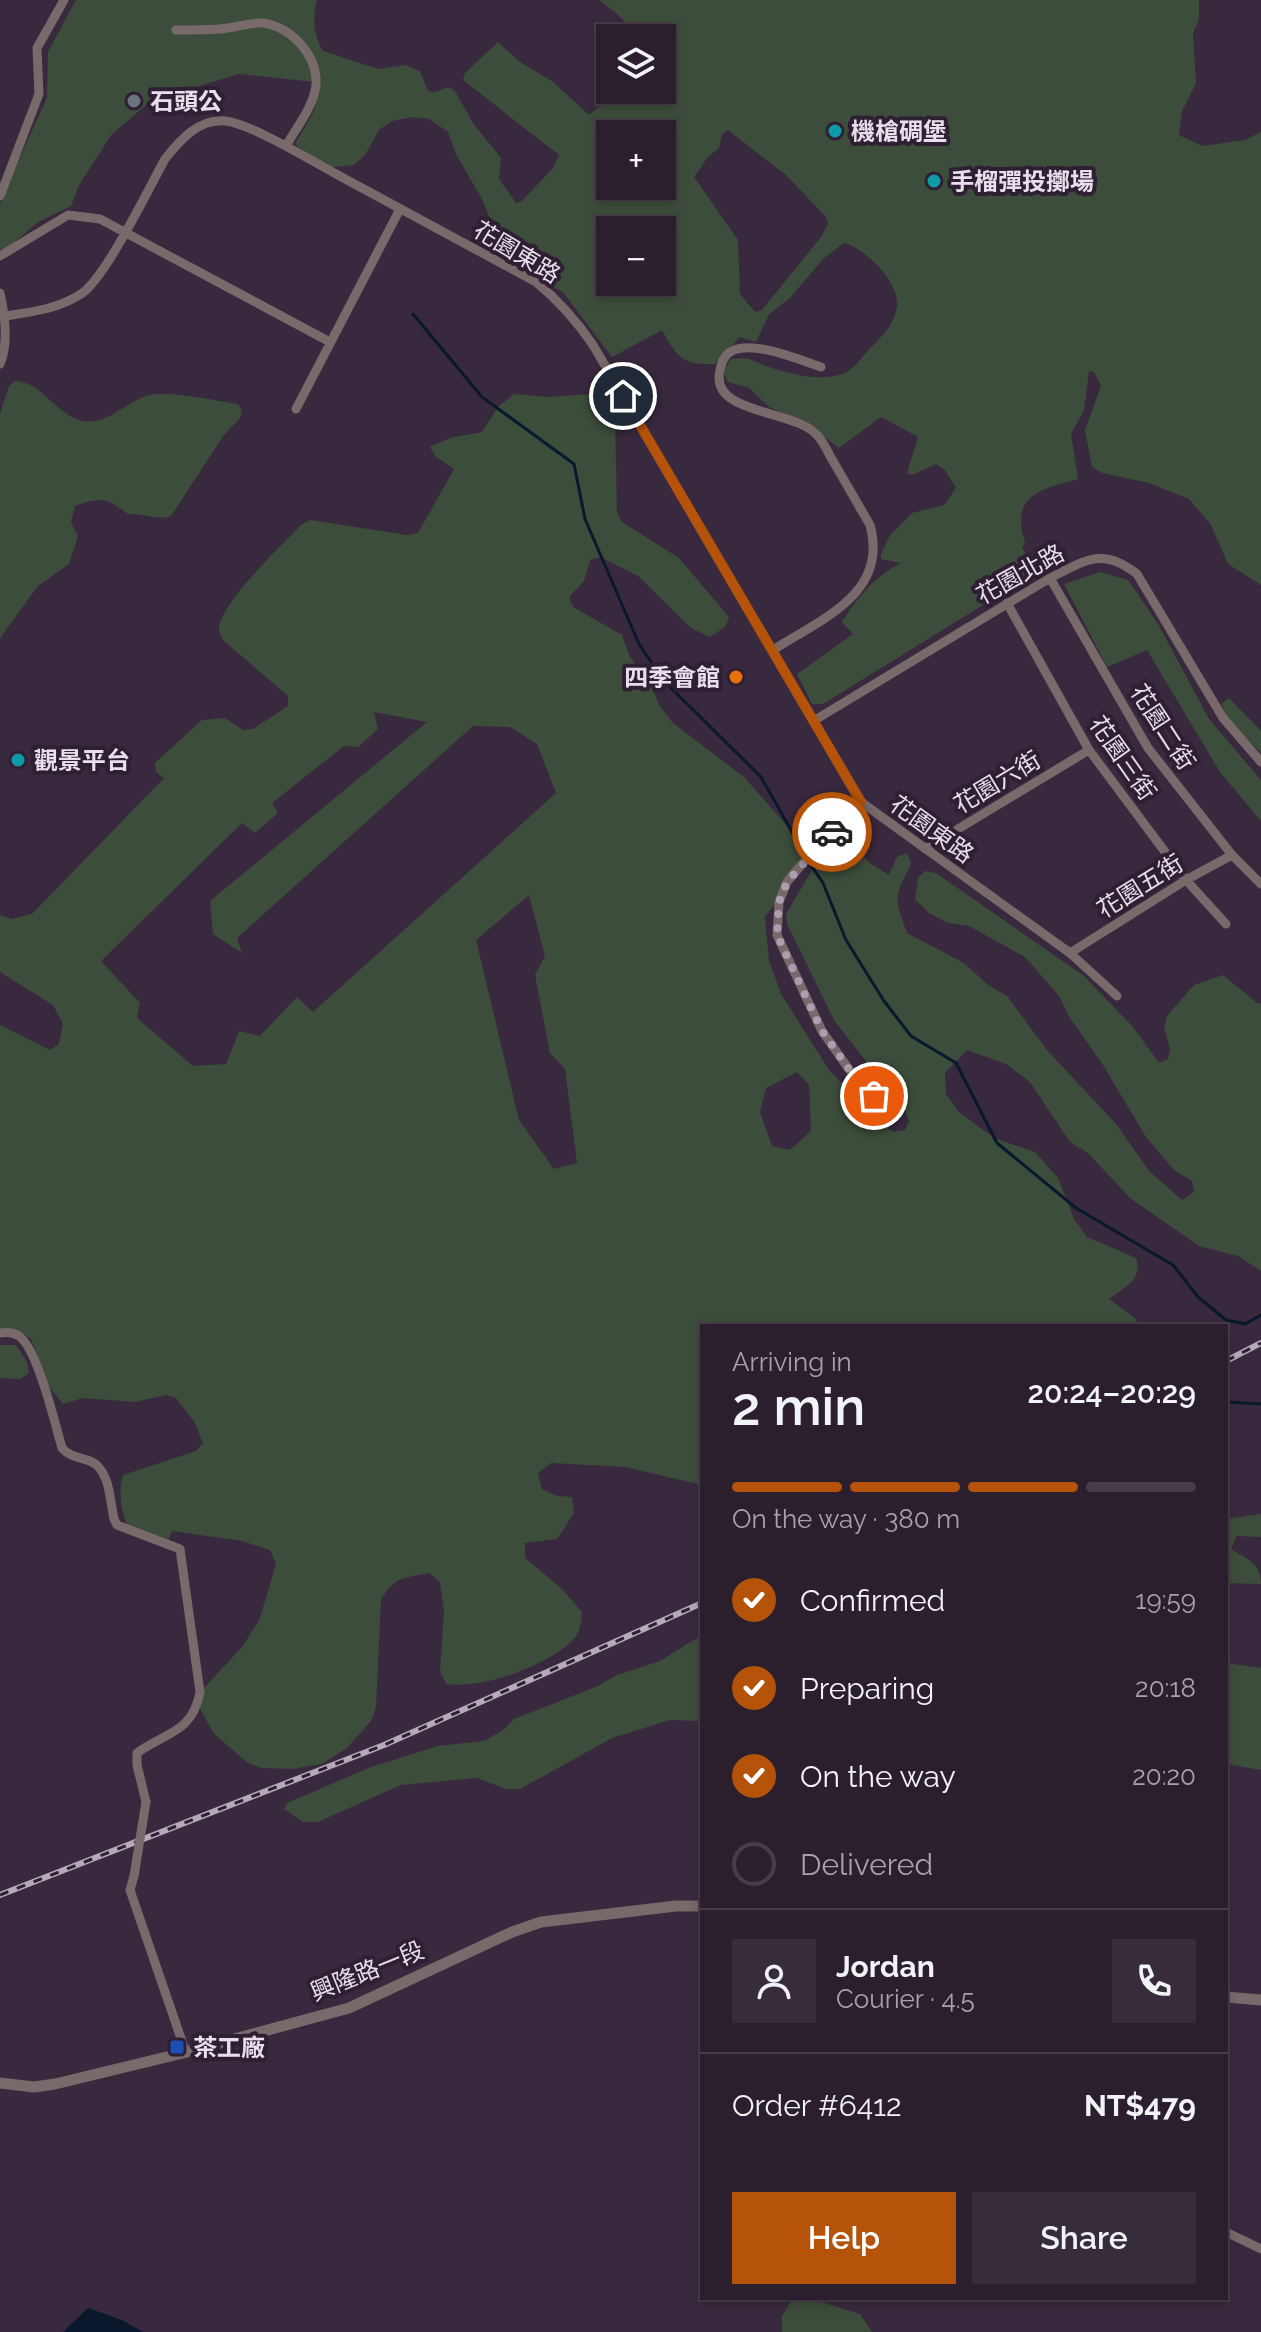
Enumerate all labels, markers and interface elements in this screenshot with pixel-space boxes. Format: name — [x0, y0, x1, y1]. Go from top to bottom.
map controls — [596, 24, 676, 296]
button: layers — [596, 24, 676, 104]
place label: 石頭公 — [150, 87, 222, 116]
marker: 石頭公 — [125, 92, 143, 110]
place label: 機槍碉堡 — [851, 117, 947, 146]
button: + — [596, 120, 676, 200]
marker: 機槍碉堡 — [826, 122, 844, 140]
place label: 手榴彈投擲場 — [950, 167, 1094, 196]
marker: 手榴彈投擲場 — [925, 172, 943, 190]
street label: 花園東路 — [468, 215, 566, 289]
button: − — [596, 216, 676, 296]
pin — [589, 362, 657, 430]
icon: home — [601, 374, 645, 418]
street label: 花園北路 — [971, 538, 1069, 610]
place label: 四季會館 — [624, 663, 720, 692]
marker: 四季會館 — [727, 668, 745, 686]
street label: 花園二街 — [1125, 679, 1201, 775]
street label: 花園三街 — [1084, 710, 1162, 806]
street label: 花園六街 — [948, 745, 1046, 819]
place label: 觀景平台 — [34, 746, 130, 775]
marker: 觀景平台 — [9, 751, 27, 769]
street label: 花園東路 — [885, 789, 979, 869]
courier — [792, 792, 872, 872]
icon: car — [810, 810, 854, 854]
street label: 花園五街 — [1092, 848, 1188, 924]
pin — [840, 1062, 908, 1130]
icon: bag — [852, 1074, 896, 1118]
text: Arriving in — [732, 1347, 852, 1377]
text: 20:24–20:29 — [1028, 1375, 1196, 1410]
text: 2 min — [732, 1376, 865, 1437]
text: On the way · 380 m — [732, 1504, 960, 1534]
icon: check — [732, 1578, 776, 1622]
text: Confirmed — [800, 1583, 945, 1618]
text: 19:59 — [1135, 1585, 1196, 1615]
icon: check — [732, 1666, 776, 1710]
text: Preparing — [800, 1671, 934, 1706]
text: 20:18 — [1135, 1673, 1196, 1703]
icon: check — [732, 1754, 776, 1798]
text: On the way — [800, 1759, 956, 1794]
text: 20:20 — [1132, 1761, 1196, 1791]
text: Delivered — [800, 1847, 933, 1882]
street label: 興隆路一段 — [306, 1935, 428, 2007]
button: person — [732, 1939, 816, 2023]
button: phone — [1112, 1939, 1196, 2023]
text: Jordan — [836, 1949, 935, 1984]
text: Courier · 4.5 — [836, 1984, 975, 2014]
place label: 茶工廠 — [193, 2033, 265, 2062]
marker: 茶工廠 — [168, 2038, 186, 2056]
text: Order #6412 — [732, 2088, 902, 2123]
text: NT$479 — [1084, 2088, 1196, 2123]
button: Help — [732, 2192, 956, 2284]
button: Share — [972, 2192, 1196, 2284]

